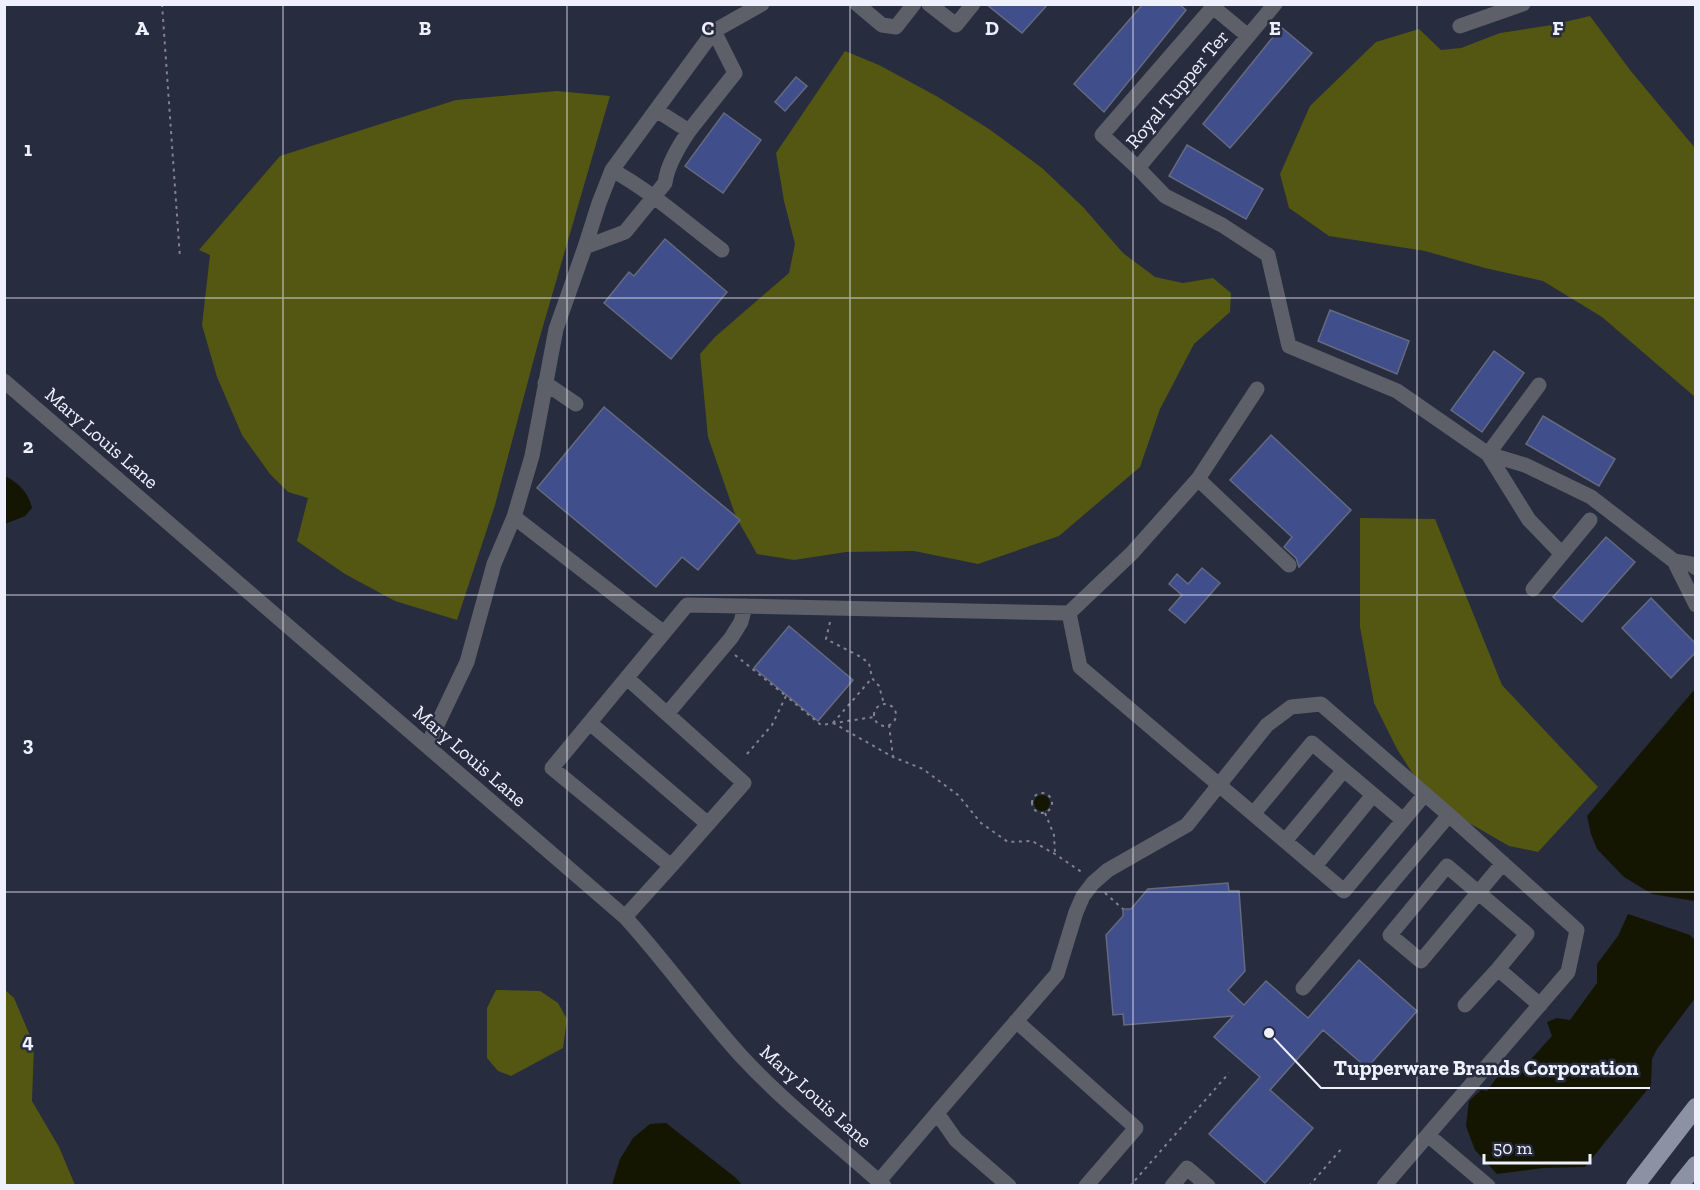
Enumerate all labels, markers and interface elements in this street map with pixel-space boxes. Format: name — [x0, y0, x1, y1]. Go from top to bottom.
text: A — [135, 16, 149, 40]
text: B — [419, 16, 431, 40]
text: C — [702, 16, 715, 40]
text: D — [985, 16, 999, 40]
text: E — [1269, 16, 1281, 40]
text: F — [1552, 16, 1564, 40]
street label: Royal Tupper Ter — [1120, 25, 1234, 153]
text: 1 — [24, 137, 32, 161]
street label: Mary Louis Lane — [40, 382, 164, 494]
text: 2 — [23, 434, 34, 458]
street label: Mary Louis Lane — [408, 700, 532, 812]
text: 3 — [23, 732, 34, 756]
text: 4 — [22, 1029, 34, 1053]
street label: Mary Louis Lane — [755, 1039, 877, 1153]
callout: Tupperware Brands Corporation — [1321, 1049, 1650, 1088]
text: Tupperware Brands Corporation — [1334, 1055, 1639, 1080]
scale bar — [1484, 1127, 1590, 1165]
text: 50 m — [1493, 1137, 1533, 1159]

